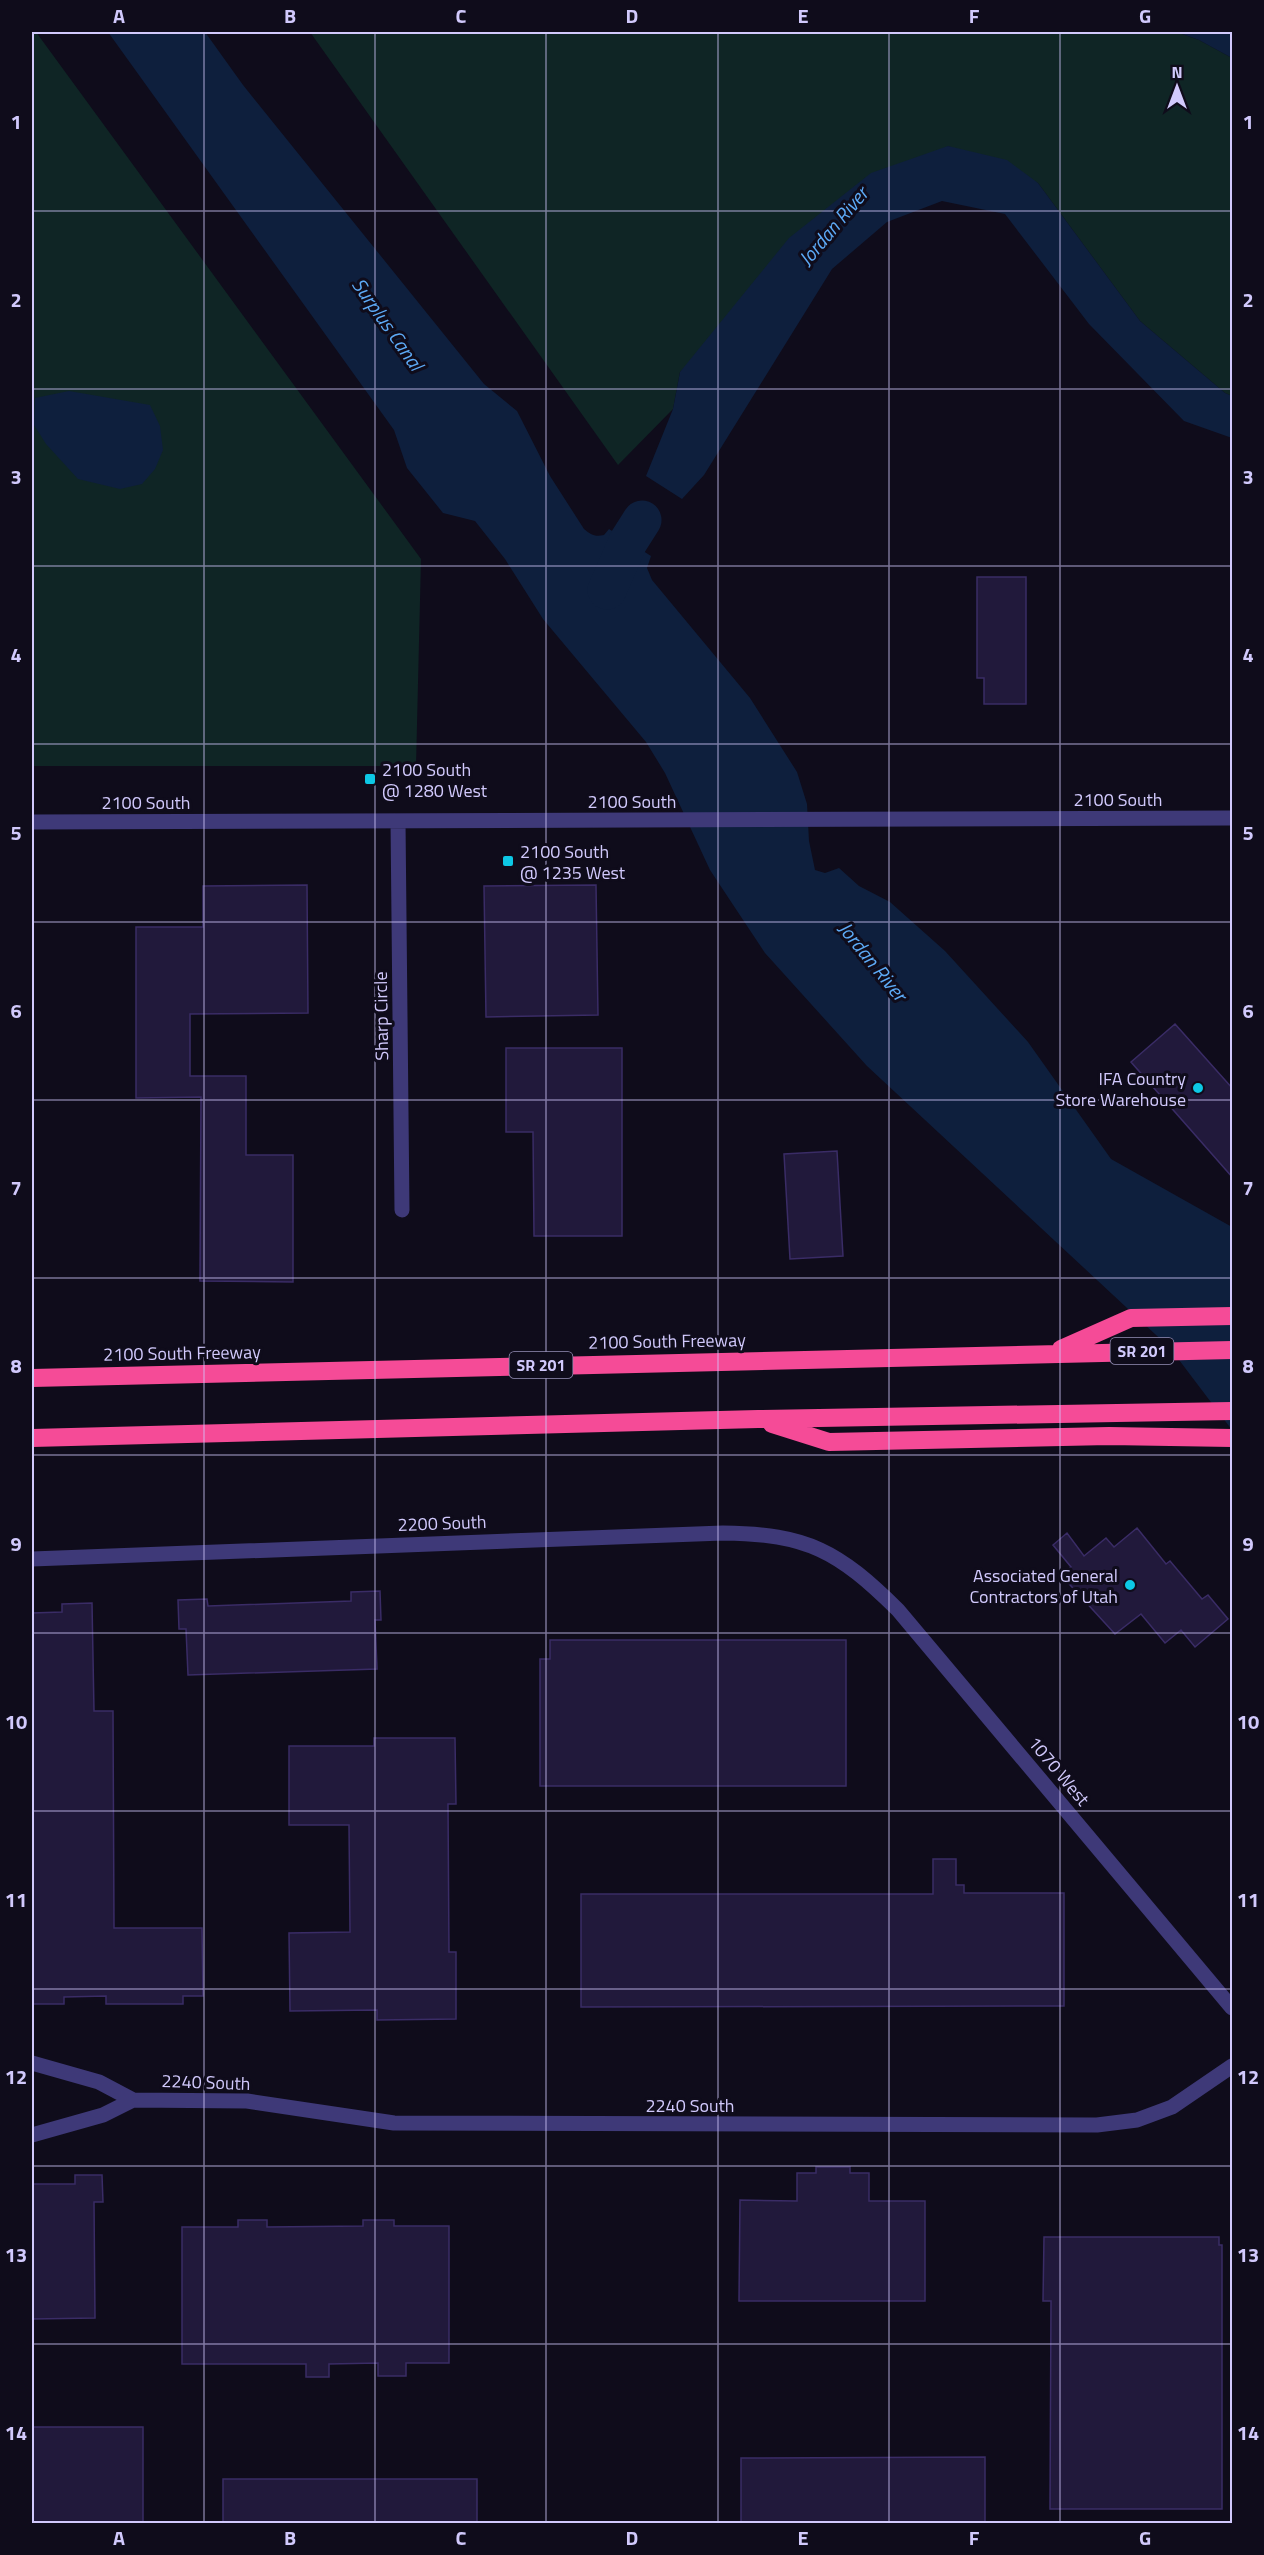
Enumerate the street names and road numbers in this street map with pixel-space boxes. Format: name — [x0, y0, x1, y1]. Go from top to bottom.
street label: 2100 South — [1073, 786, 1163, 813]
street label: 2100 South — [587, 788, 677, 815]
street label: 2100 South — [101, 789, 191, 816]
street label: Sharp Circle — [367, 971, 395, 1061]
street label: 2100 South Freeway — [588, 1326, 746, 1356]
street label: 2100 South Freeway — [103, 1338, 261, 1368]
road number: SR 201 — [1110, 1338, 1174, 1364]
road number: SR 201 — [510, 1352, 572, 1378]
street label: 2200 South — [397, 1508, 487, 1538]
street label: 1070 West — [1022, 1730, 1097, 1812]
street label: 2240 South — [161, 2067, 251, 2097]
street label: 2240 South — [645, 2092, 735, 2119]

